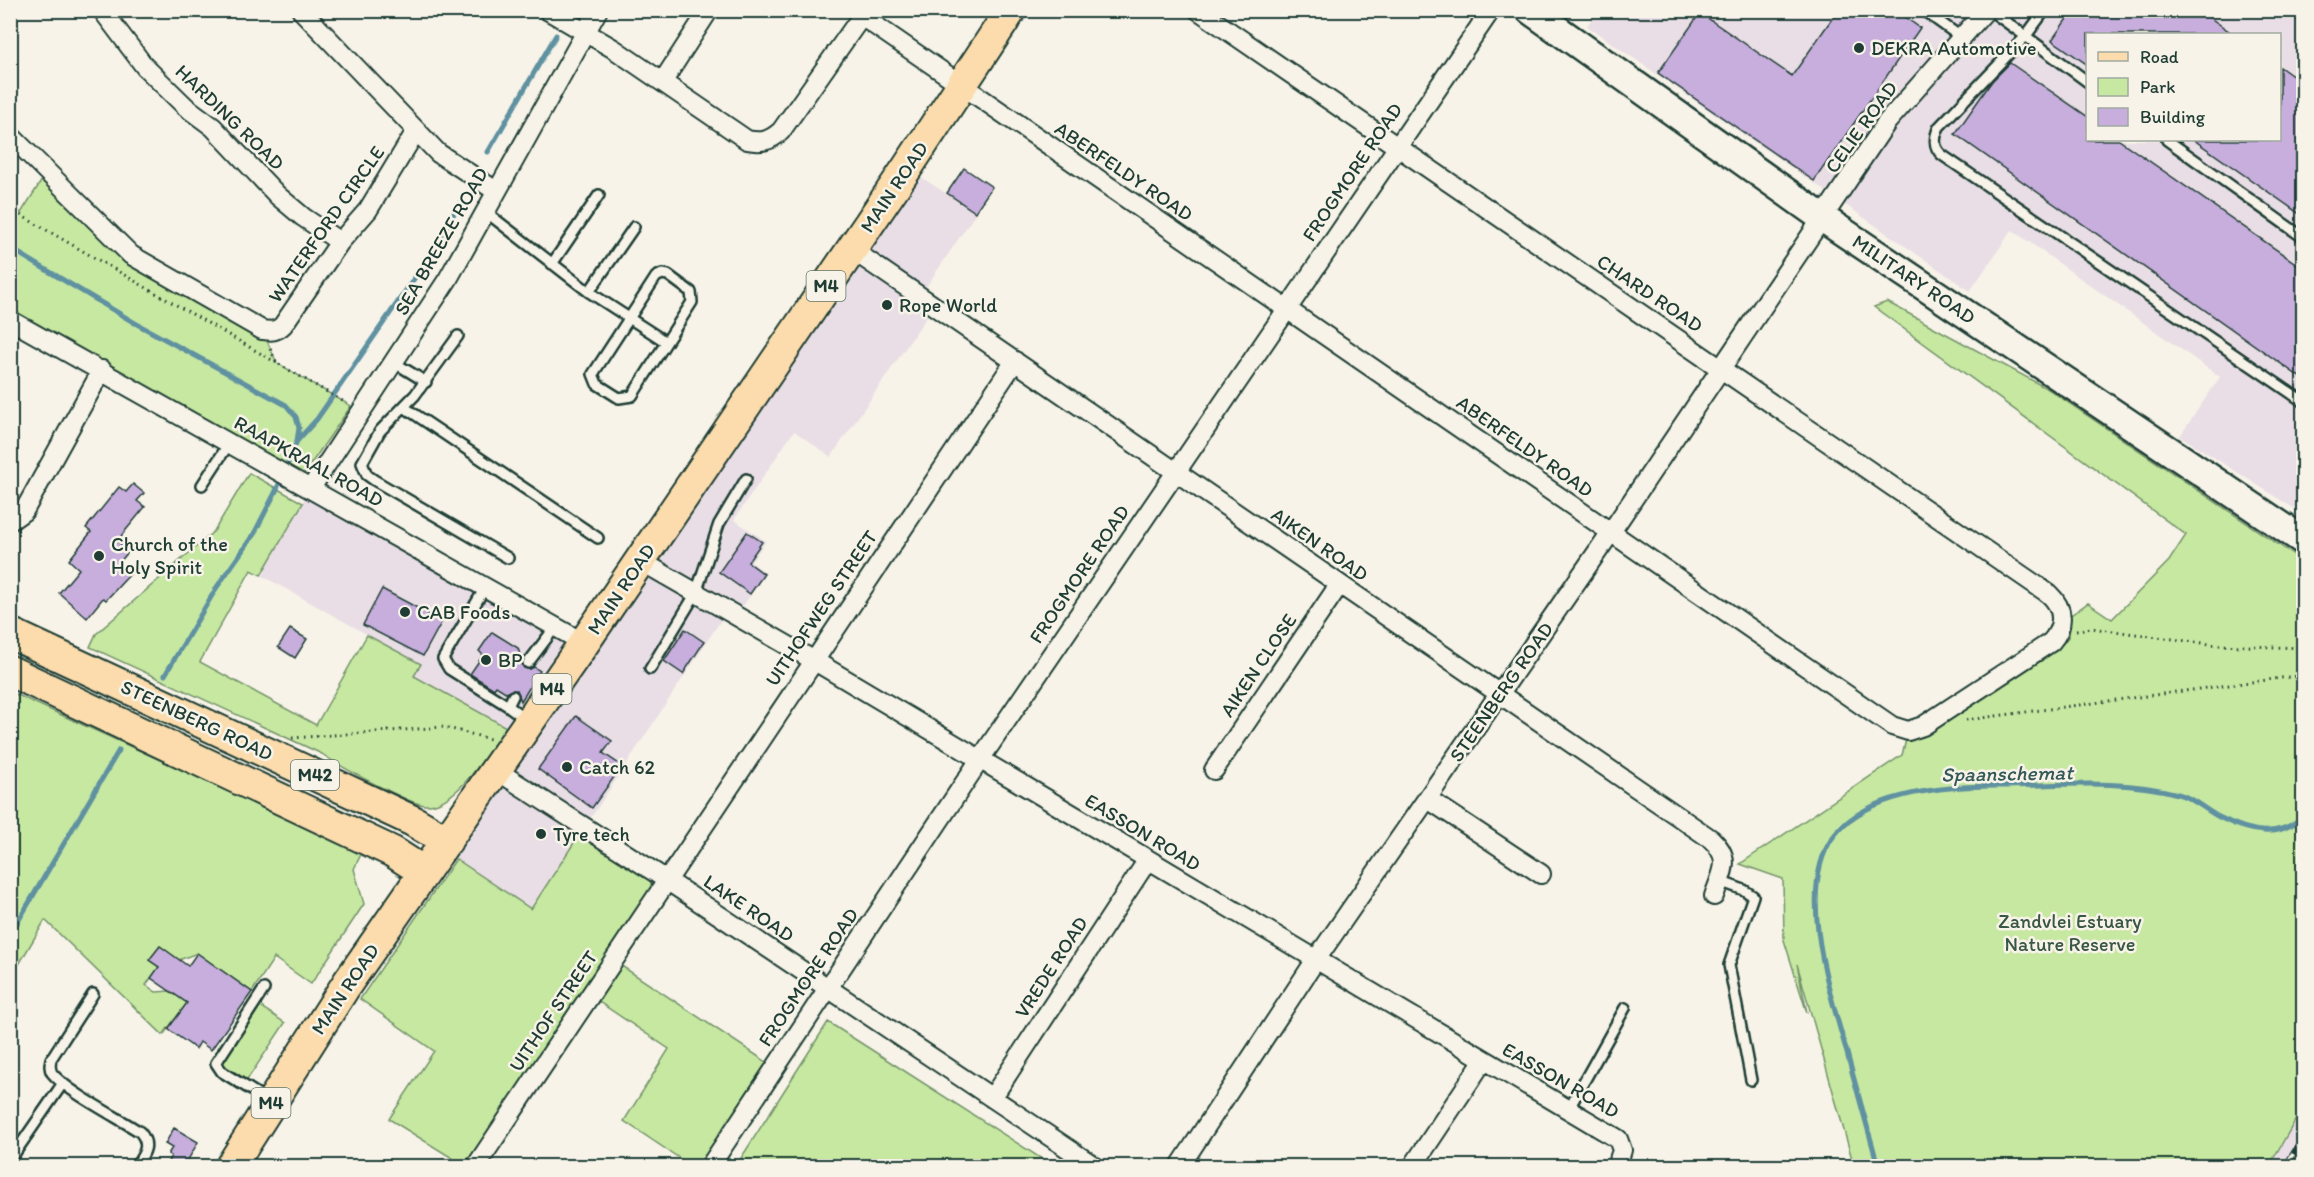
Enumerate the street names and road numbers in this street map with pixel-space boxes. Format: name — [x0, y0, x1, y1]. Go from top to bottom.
street label: HARDING ROAD — [171, 59, 289, 175]
street label: CELIE ROAD — [1820, 76, 1902, 178]
street label: FROGMORE ROAD — [1297, 98, 1407, 246]
street label: ABERFELDY ROAD — [1050, 116, 1198, 226]
street label: MAIN ROAD — [855, 137, 933, 237]
street label: WATERFORD CIRCLE — [263, 141, 389, 307]
street label: SEA BREEZE ROAD — [389, 163, 493, 319]
street label: MILITARY ROAD — [1848, 229, 1980, 329]
street label: CHARD ROAD — [1593, 249, 1707, 337]
road number: M4 — [806, 271, 846, 301]
street label: ABERFELDY ROAD — [1452, 390, 1598, 502]
street label: RAAPKRAAL ROAD — [230, 410, 388, 512]
street label: FROGMORE ROAD — [1024, 500, 1134, 648]
street label: AIKEN ROAD — [1267, 502, 1373, 586]
street label: UITHOFWEG STREET — [760, 525, 882, 691]
street label: MAIN ROAD — [582, 539, 660, 639]
street label: AIKEN CLOSE — [1215, 609, 1301, 721]
street label: STEENBERG ROAD — [1444, 618, 1558, 766]
street label: STEENBERG ROAD — [117, 674, 277, 766]
road number: M4 — [532, 674, 572, 704]
road number: M42 — [291, 760, 339, 790]
street label: EASSON ROAD — [1081, 788, 1205, 876]
street label: LAKE ROAD — [699, 869, 799, 947]
street label: FROGMORE ROAD — [753, 903, 863, 1051]
street label: VREDE ROAD — [1009, 912, 1093, 1022]
street label: MAIN ROAD — [306, 939, 384, 1039]
street label: UITHOF STREET — [504, 946, 602, 1076]
street label: EASSON ROAD — [1498, 1037, 1624, 1123]
road number: M4 — [252, 1088, 290, 1118]

